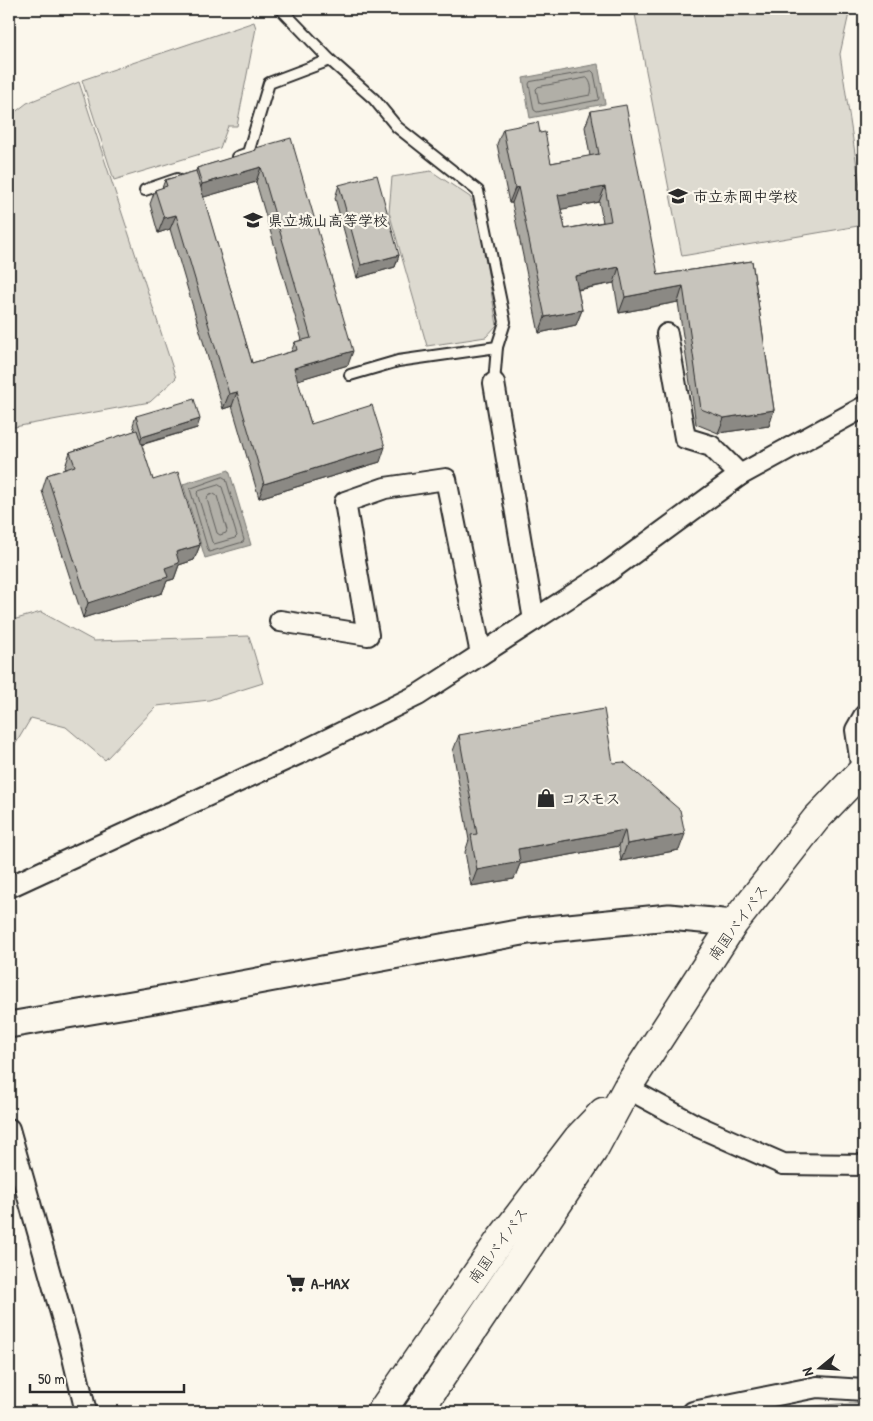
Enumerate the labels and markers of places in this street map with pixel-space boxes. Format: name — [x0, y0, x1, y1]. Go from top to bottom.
school or university icon: 市立赤岡中学校 — [667, 185, 689, 207]
place label: 市立赤岡中学校 — [693, 186, 798, 207]
school or university icon: 県立城山高等学校 — [242, 209, 264, 231]
place label: 県立城山高等学校 — [268, 210, 388, 231]
shop icon: コスモス — [535, 787, 557, 809]
place label: コスモス — [561, 788, 620, 809]
supermarket icon: A-MAX — [285, 1272, 307, 1294]
place label: A-MAX — [311, 1273, 350, 1294]

